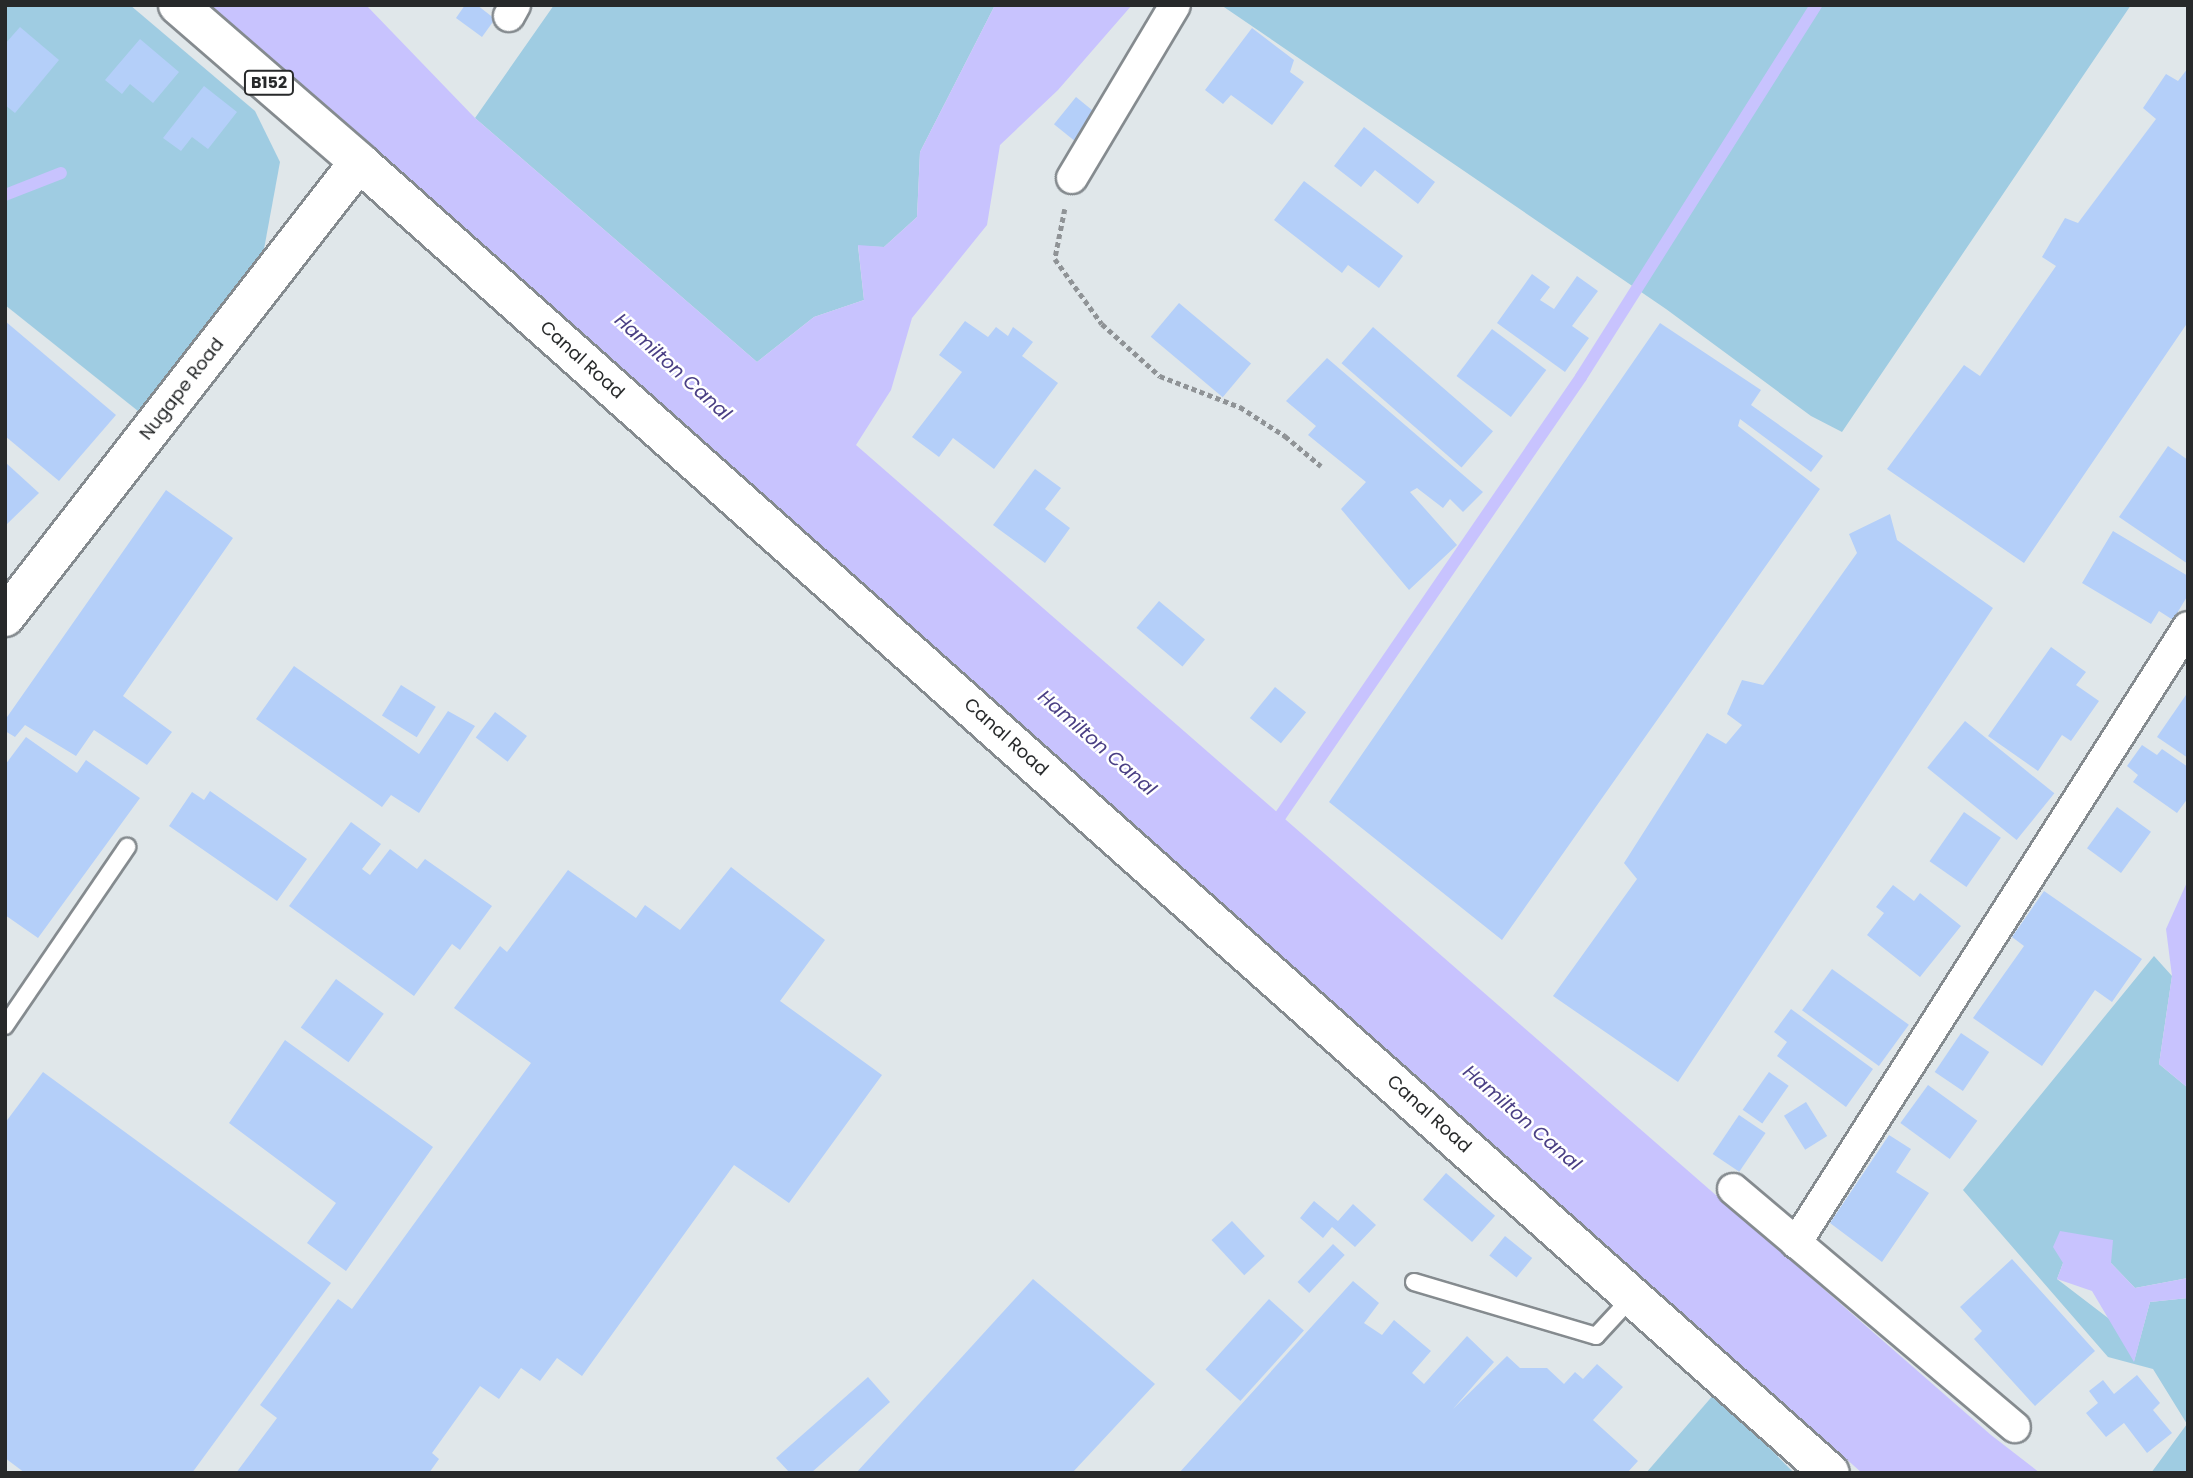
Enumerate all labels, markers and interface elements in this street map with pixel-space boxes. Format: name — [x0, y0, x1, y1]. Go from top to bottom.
road number: B152 — [243, 71, 295, 96]
water label: Hamilton Canal — [610, 309, 736, 425]
street label: Canal Road — [535, 317, 629, 403]
street label: Nugape Road — [135, 334, 229, 444]
water label: Hamilton Canal — [1033, 686, 1161, 800]
street label: Canal Road — [959, 694, 1053, 780]
water label: Hamilton Canal — [1458, 1061, 1586, 1175]
street label: Canal Road — [1382, 1071, 1476, 1157]

